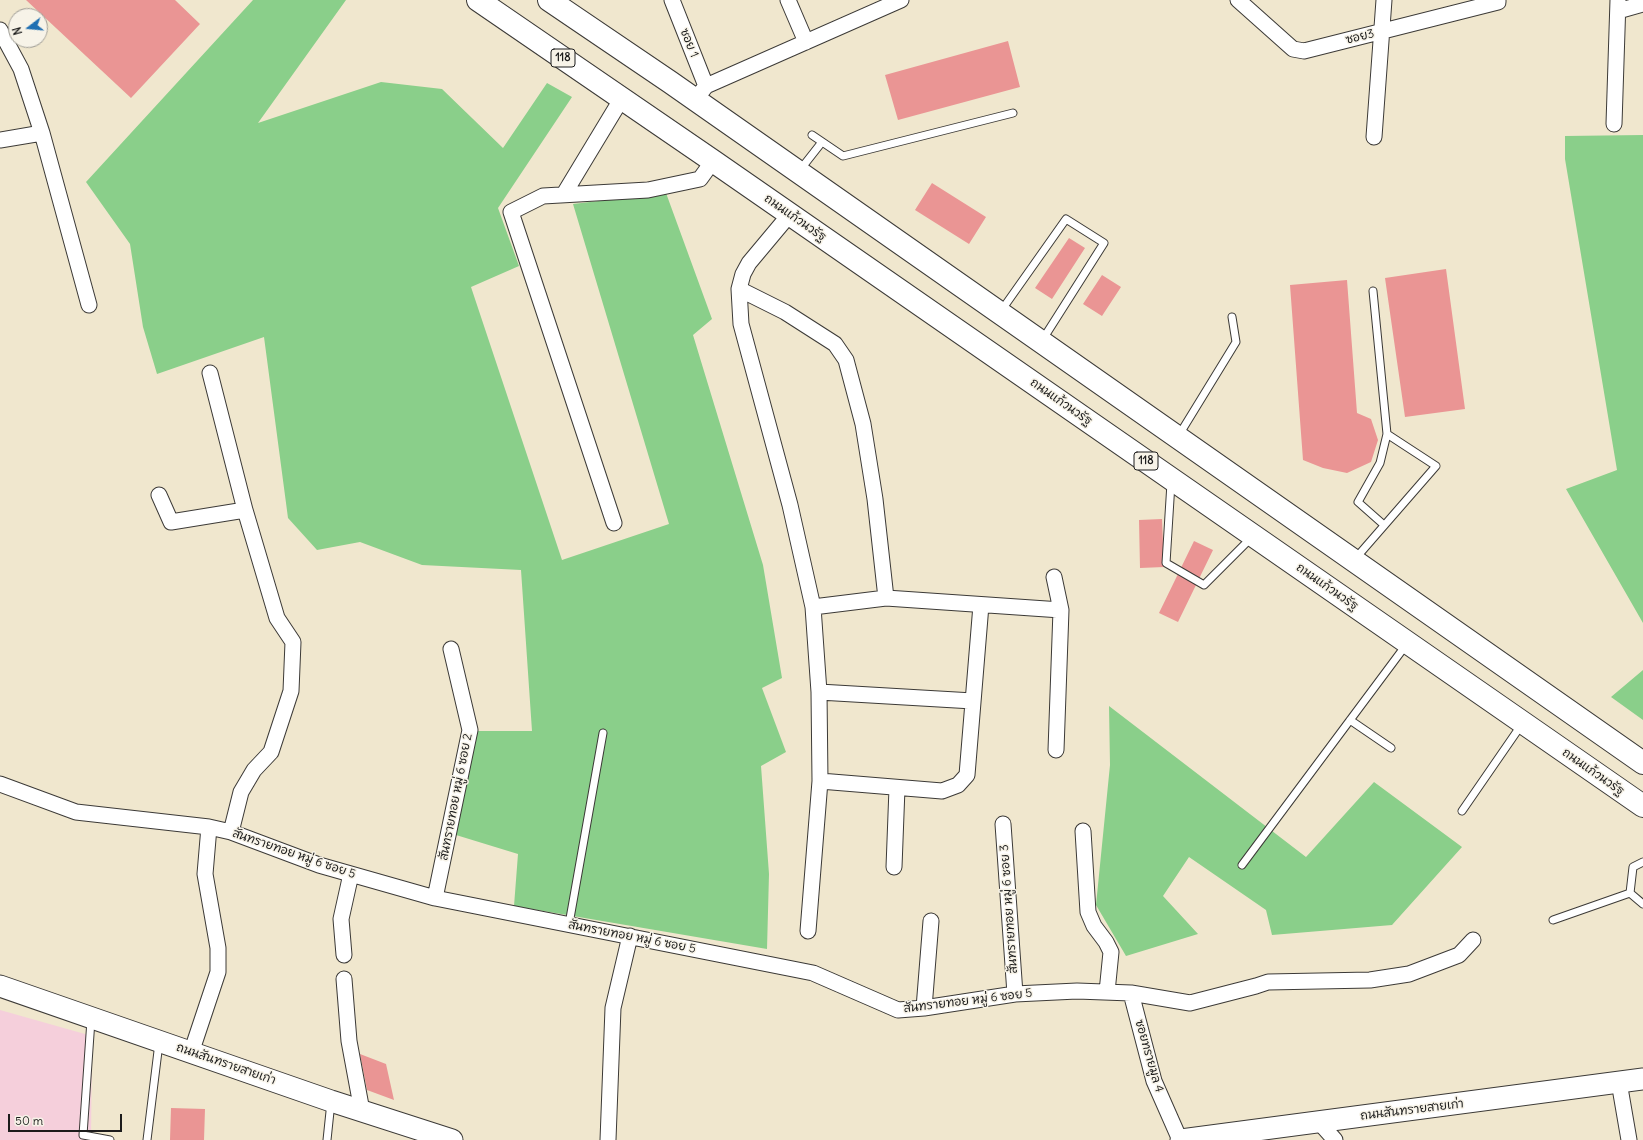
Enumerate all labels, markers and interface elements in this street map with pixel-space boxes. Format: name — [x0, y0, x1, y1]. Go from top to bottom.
north arrow — [8, 8, 48, 48]
text: N — [10, 25, 25, 37]
street label: ซอย 1 — [677, 26, 701, 60]
street label: ซอย3 — [1344, 26, 1376, 48]
road number: 118 — [551, 49, 575, 67]
street label: ถนนแก้วนวรัฐ — [761, 191, 829, 245]
street label: ถนนแก้วนวรัฐ — [1027, 375, 1095, 429]
road number: 118 — [1134, 452, 1158, 470]
street label: ถนนแก้วนวรัฐ — [1293, 560, 1361, 614]
street label: สันทรายทอย หมู่ 6 ซอย 2 — [437, 732, 475, 862]
street label: ถนนแก้วนวรัฐ — [1559, 745, 1627, 799]
street label: สันทรายทอย หมู่ 6 ซอย 5 — [230, 826, 358, 882]
street label: สันทรายทอย หมู่ 6 ซอย 3 — [997, 844, 1021, 974]
street label: สันทรายทอย หมู่ 6 ซอย 5 — [567, 918, 697, 956]
street label: สันทรายทอย หมู่ 6 ซอย 5 — [903, 986, 1033, 1016]
street label: ซอยทรายมูล 4 — [1132, 1018, 1166, 1094]
street label: ถนนสันทรายสายเก่า — [174, 1040, 278, 1088]
street label: ถนนสันทรายสายเก่า — [1359, 1097, 1465, 1123]
scale bar — [10, 1106, 124, 1132]
text: 50 m — [15, 1113, 43, 1128]

